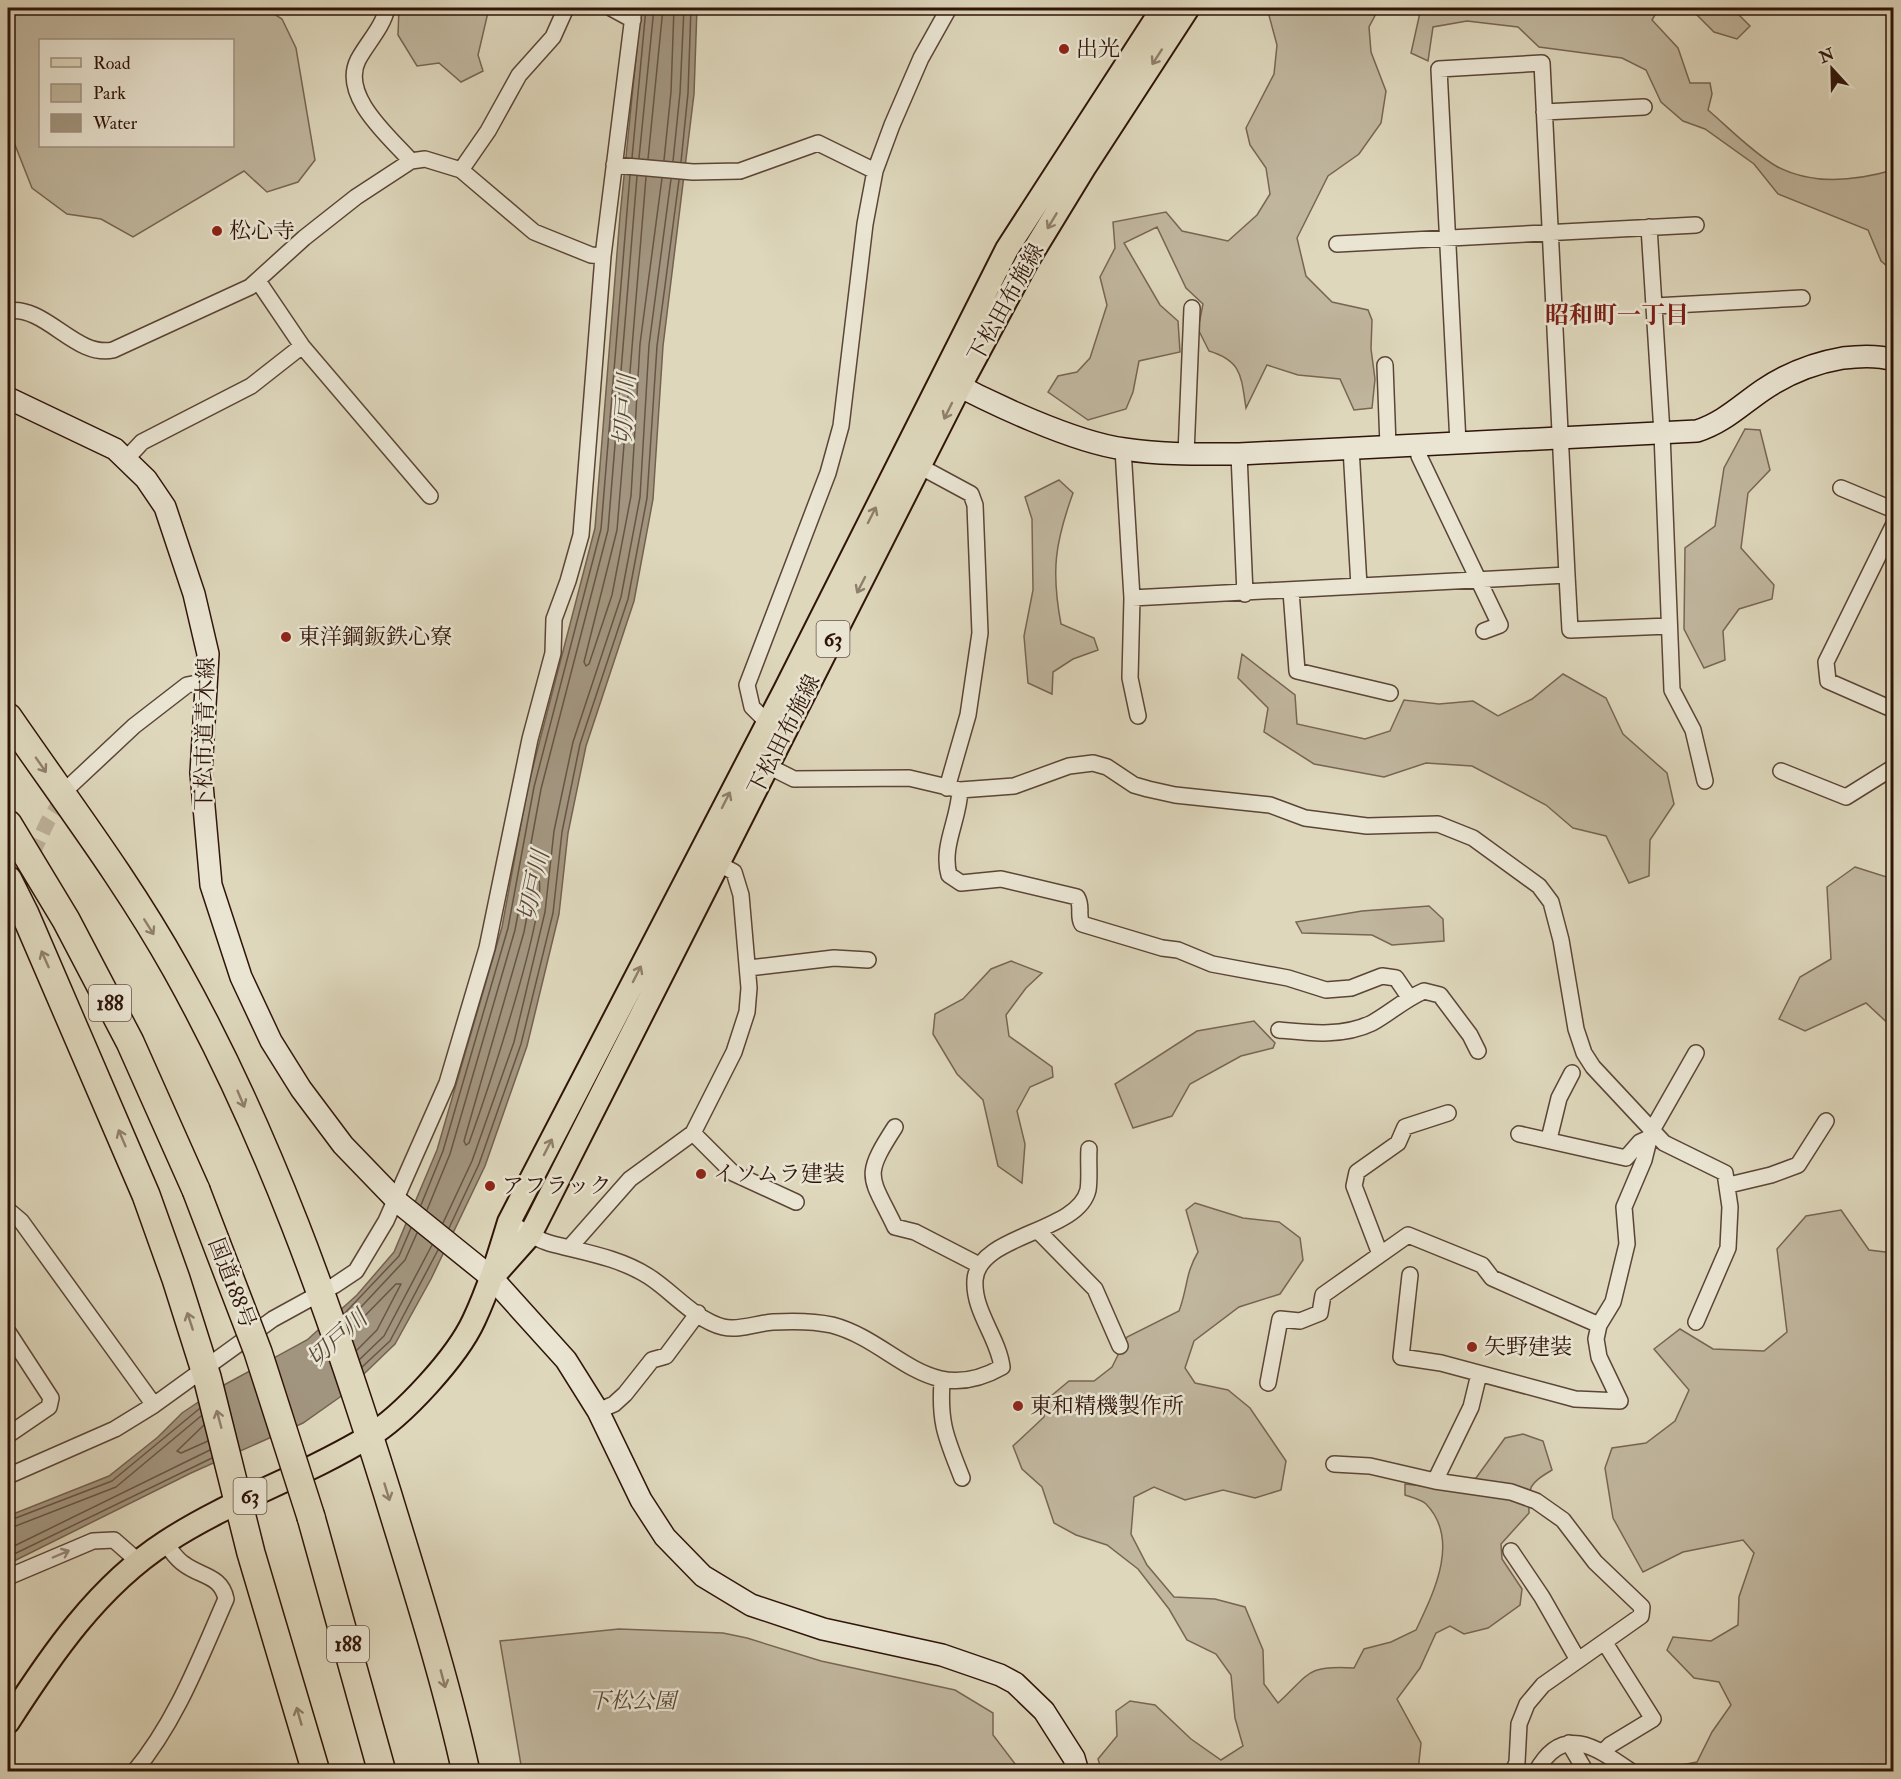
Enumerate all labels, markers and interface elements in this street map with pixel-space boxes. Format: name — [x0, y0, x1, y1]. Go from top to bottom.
place label: 出光 — [1076, 35, 1120, 63]
legend — [39, 39, 234, 147]
north arrow — [1802, 39, 1862, 99]
marker: 出光 — [1057, 42, 1071, 56]
text: N — [1815, 44, 1838, 68]
one-way arrow — [1151, 48, 1163, 65]
text: Road — [93, 52, 131, 75]
text: Park — [93, 82, 126, 105]
text: Water — [92, 112, 137, 135]
one-way arrow — [1045, 212, 1057, 229]
place label: 松心寺 — [229, 217, 295, 245]
marker: 松心寺 — [210, 224, 224, 238]
street label: 下松田布施線 — [962, 238, 1050, 368]
district label: 昭和町一丁目 — [1545, 300, 1689, 331]
water label: 切戸川 — [607, 370, 643, 447]
one-way arrow — [942, 401, 954, 419]
one-way arrow — [867, 506, 879, 524]
one-way arrow — [854, 576, 866, 594]
road number: 63 — [816, 621, 850, 657]
place label: 東洋鋼鈑鉄心寮 — [298, 623, 452, 651]
marker: 東洋鋼鈑鉄心寮 — [279, 630, 293, 644]
street label: 下松市道青木線 — [190, 657, 220, 811]
street label: 下松田布施線 — [742, 670, 826, 800]
one-way arrow — [35, 756, 47, 773]
one-way arrow — [721, 792, 732, 810]
water label: 切戸川 — [511, 845, 557, 924]
one-way arrow — [144, 918, 156, 935]
one-way arrow — [39, 951, 50, 969]
one-way arrow — [631, 966, 643, 983]
road number: 188 — [89, 985, 131, 1021]
one-way arrow — [236, 1089, 247, 1108]
one-way arrow — [116, 1130, 127, 1148]
one-way arrow — [543, 1139, 554, 1157]
place label: イソムラ建装 — [713, 1160, 845, 1188]
marker: イソムラ建装 — [694, 1167, 708, 1181]
place label: アフラック — [502, 1172, 612, 1200]
marker: アフラック — [483, 1179, 497, 1193]
street label: 国道188号 — [202, 1234, 262, 1332]
water label: 切戸川 — [300, 1301, 376, 1375]
one-way arrow — [184, 1312, 195, 1331]
place label: 矢野建装 — [1484, 1333, 1572, 1361]
marker: 矢野建装 — [1465, 1340, 1479, 1354]
place label: 東和精機製作所 — [1030, 1392, 1184, 1420]
marker: 東和精機製作所 — [1011, 1399, 1025, 1413]
one-way arrow — [212, 1410, 224, 1429]
road number: 63 — [234, 1478, 266, 1514]
one-way arrow — [382, 1482, 393, 1501]
one-way arrow — [52, 1548, 70, 1559]
road number: 188 — [327, 1626, 369, 1662]
one-way arrow — [438, 1669, 449, 1688]
park label: 下松公園 — [588, 1687, 679, 1715]
one-way arrow — [293, 1706, 304, 1725]

